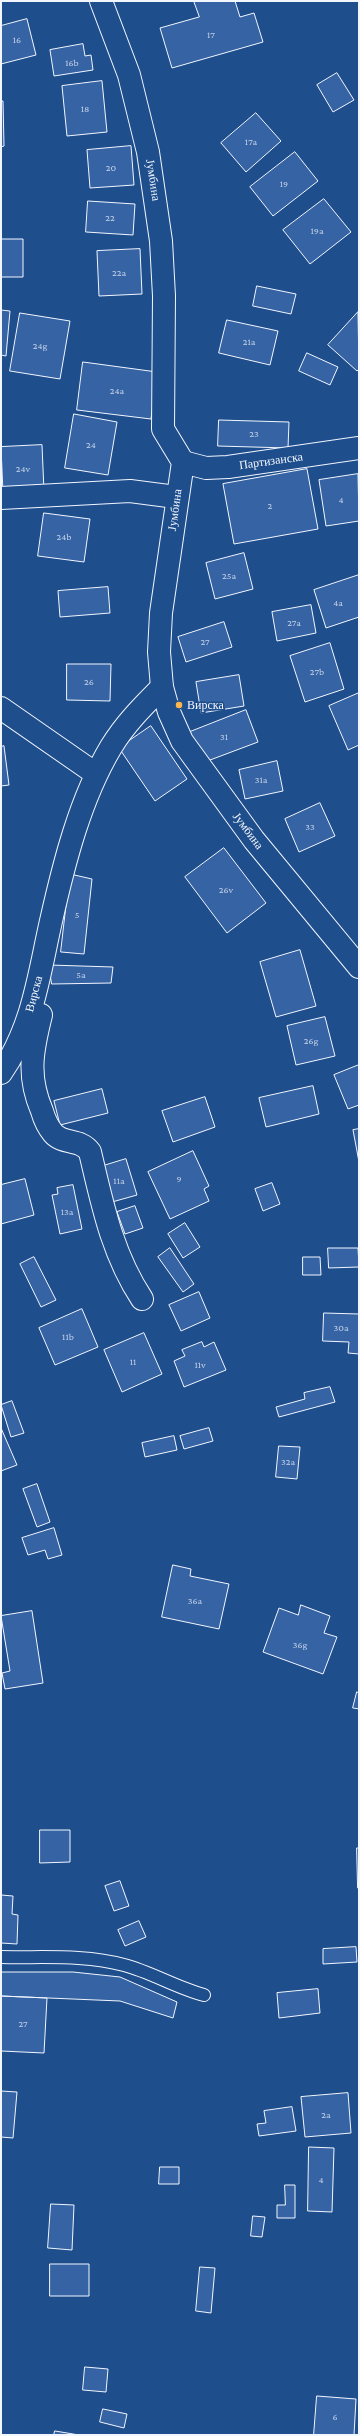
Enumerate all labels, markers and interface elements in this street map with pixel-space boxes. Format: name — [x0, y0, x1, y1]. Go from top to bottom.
house number: 17 — [207, 29, 215, 41]
house number: 16 — [13, 34, 21, 46]
house number: 16b — [65, 57, 79, 69]
house number: 18 — [81, 103, 89, 115]
house number: 17a — [245, 136, 257, 148]
street label: Јумбина — [143, 158, 163, 202]
house number: 20 — [106, 162, 116, 174]
house number: 19 — [280, 178, 288, 190]
house number: 22 — [105, 212, 115, 224]
house number: 19a — [310, 225, 324, 237]
house number: 22a — [112, 267, 126, 279]
house number: 21a — [243, 336, 255, 348]
house number: 24g — [33, 340, 47, 352]
house number: 24a — [110, 385, 124, 397]
house number: 23 — [249, 428, 259, 440]
house number: 24 — [86, 439, 96, 451]
street label: Партизанска — [238, 449, 304, 473]
house number: 24v — [16, 463, 30, 475]
street label: Јумбина — [165, 488, 185, 532]
house number: 4 — [338, 494, 344, 506]
house number: 2 — [268, 500, 272, 512]
house number: 24b — [56, 531, 72, 543]
house number: 25a — [222, 570, 236, 582]
house number: 4a — [333, 597, 343, 609]
house number: 27a — [287, 617, 301, 629]
house number: 27 — [200, 636, 210, 648]
house number: 27b — [310, 666, 324, 678]
house number: 26 — [84, 676, 94, 688]
place label: Вирска — [187, 698, 224, 712]
marker: Вирска — [174, 700, 184, 710]
house number: 31 — [220, 731, 228, 743]
house number: 31a — [255, 774, 267, 786]
street label: Јумбина — [229, 810, 267, 852]
house number: 33 — [305, 821, 315, 833]
house number: 26v — [219, 884, 233, 896]
house number: 5 — [75, 909, 79, 921]
house number: 5a — [76, 969, 86, 981]
street label: Вирска — [22, 974, 46, 1014]
house number: 26g — [304, 1035, 318, 1047]
house number: 9 — [176, 1173, 182, 1185]
house number: 11a — [113, 1175, 125, 1187]
house number: 13a — [61, 1206, 73, 1218]
house number: 30a — [333, 1322, 349, 1334]
house number: 11b — [62, 1331, 74, 1343]
house number: 11 — [130, 1356, 136, 1368]
house number: 11v — [194, 1359, 206, 1371]
house number: 32a — [281, 1456, 295, 1468]
house number: 36a — [188, 1595, 202, 1607]
house number: 36g — [293, 1639, 307, 1651]
house number: 27 — [18, 2018, 28, 2030]
house number: 2a — [321, 2109, 331, 2121]
house number: 4 — [318, 2174, 324, 2186]
house number: 6 — [332, 2411, 338, 2423]

